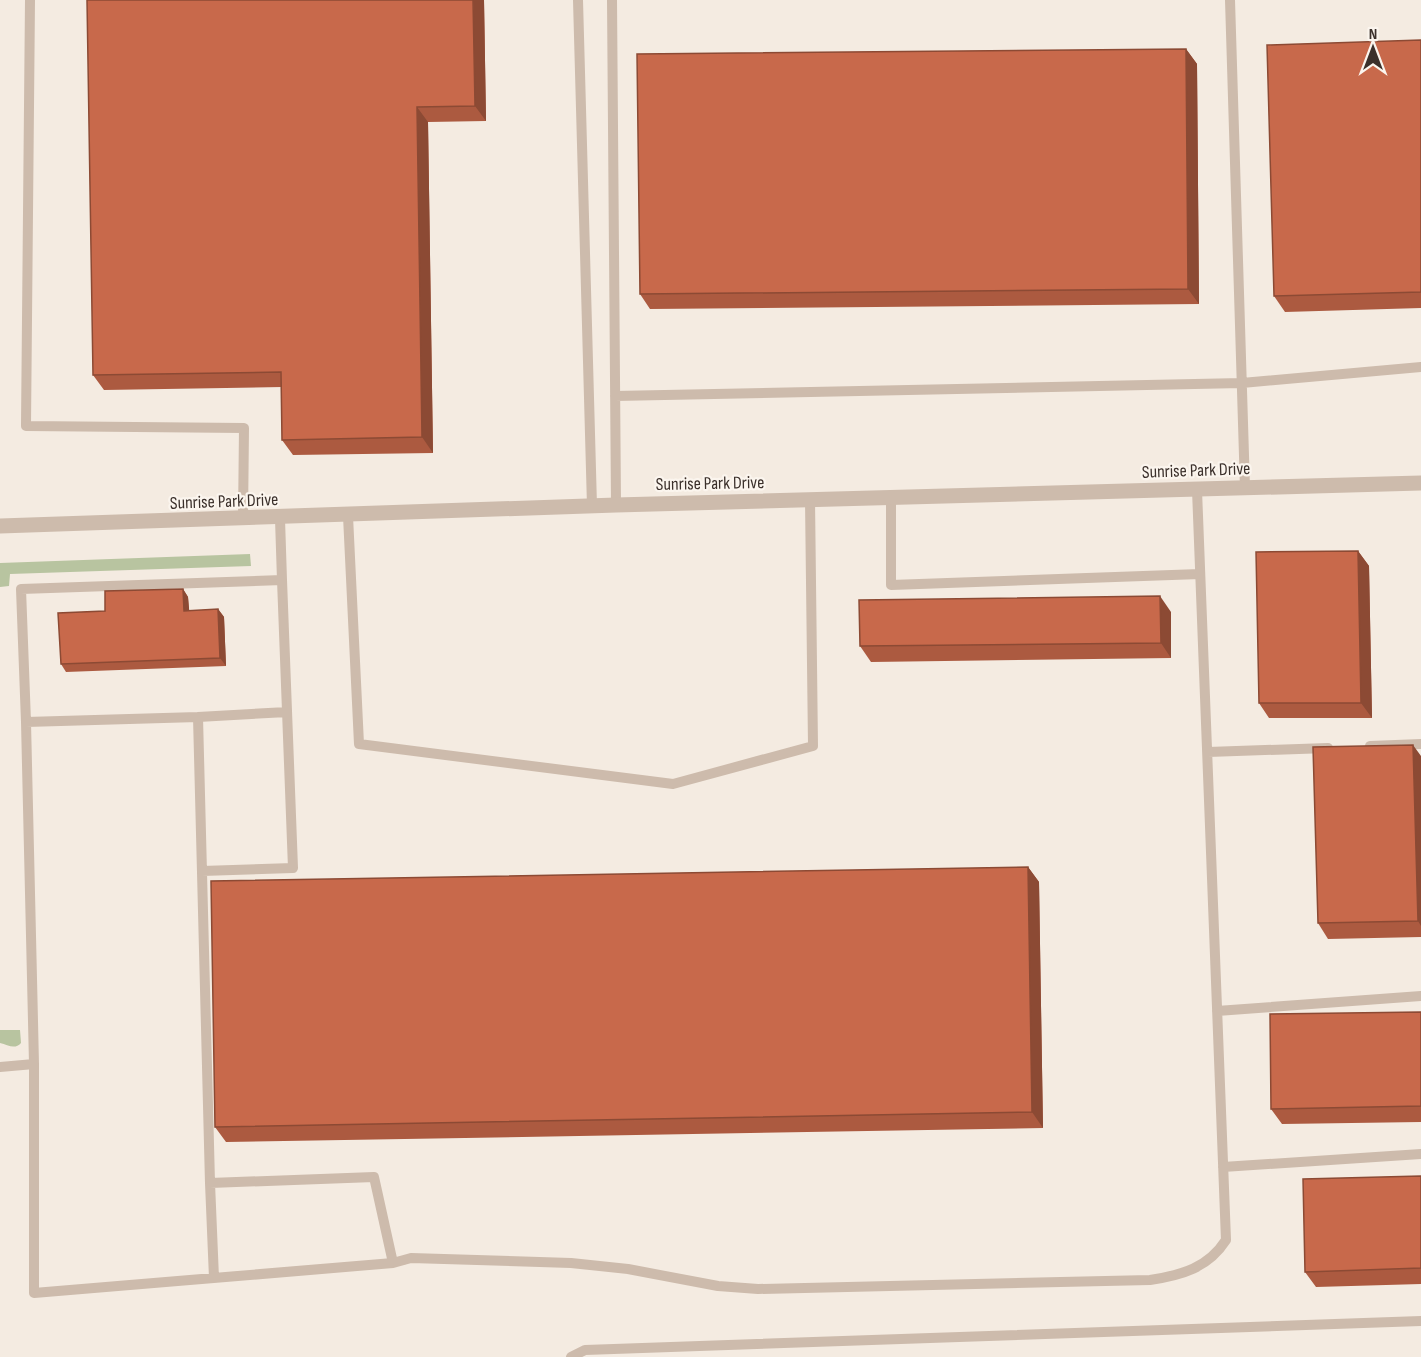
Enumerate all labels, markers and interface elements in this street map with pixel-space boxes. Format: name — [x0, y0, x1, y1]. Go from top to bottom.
north arrow — [1343, 18, 1403, 78]
text: N — [1369, 25, 1377, 44]
street label: Sunrise Park Drive — [1141, 458, 1251, 483]
street label: Sunrise Park Drive — [656, 472, 765, 495]
street label: Sunrise Park Drive — [169, 489, 279, 514]

